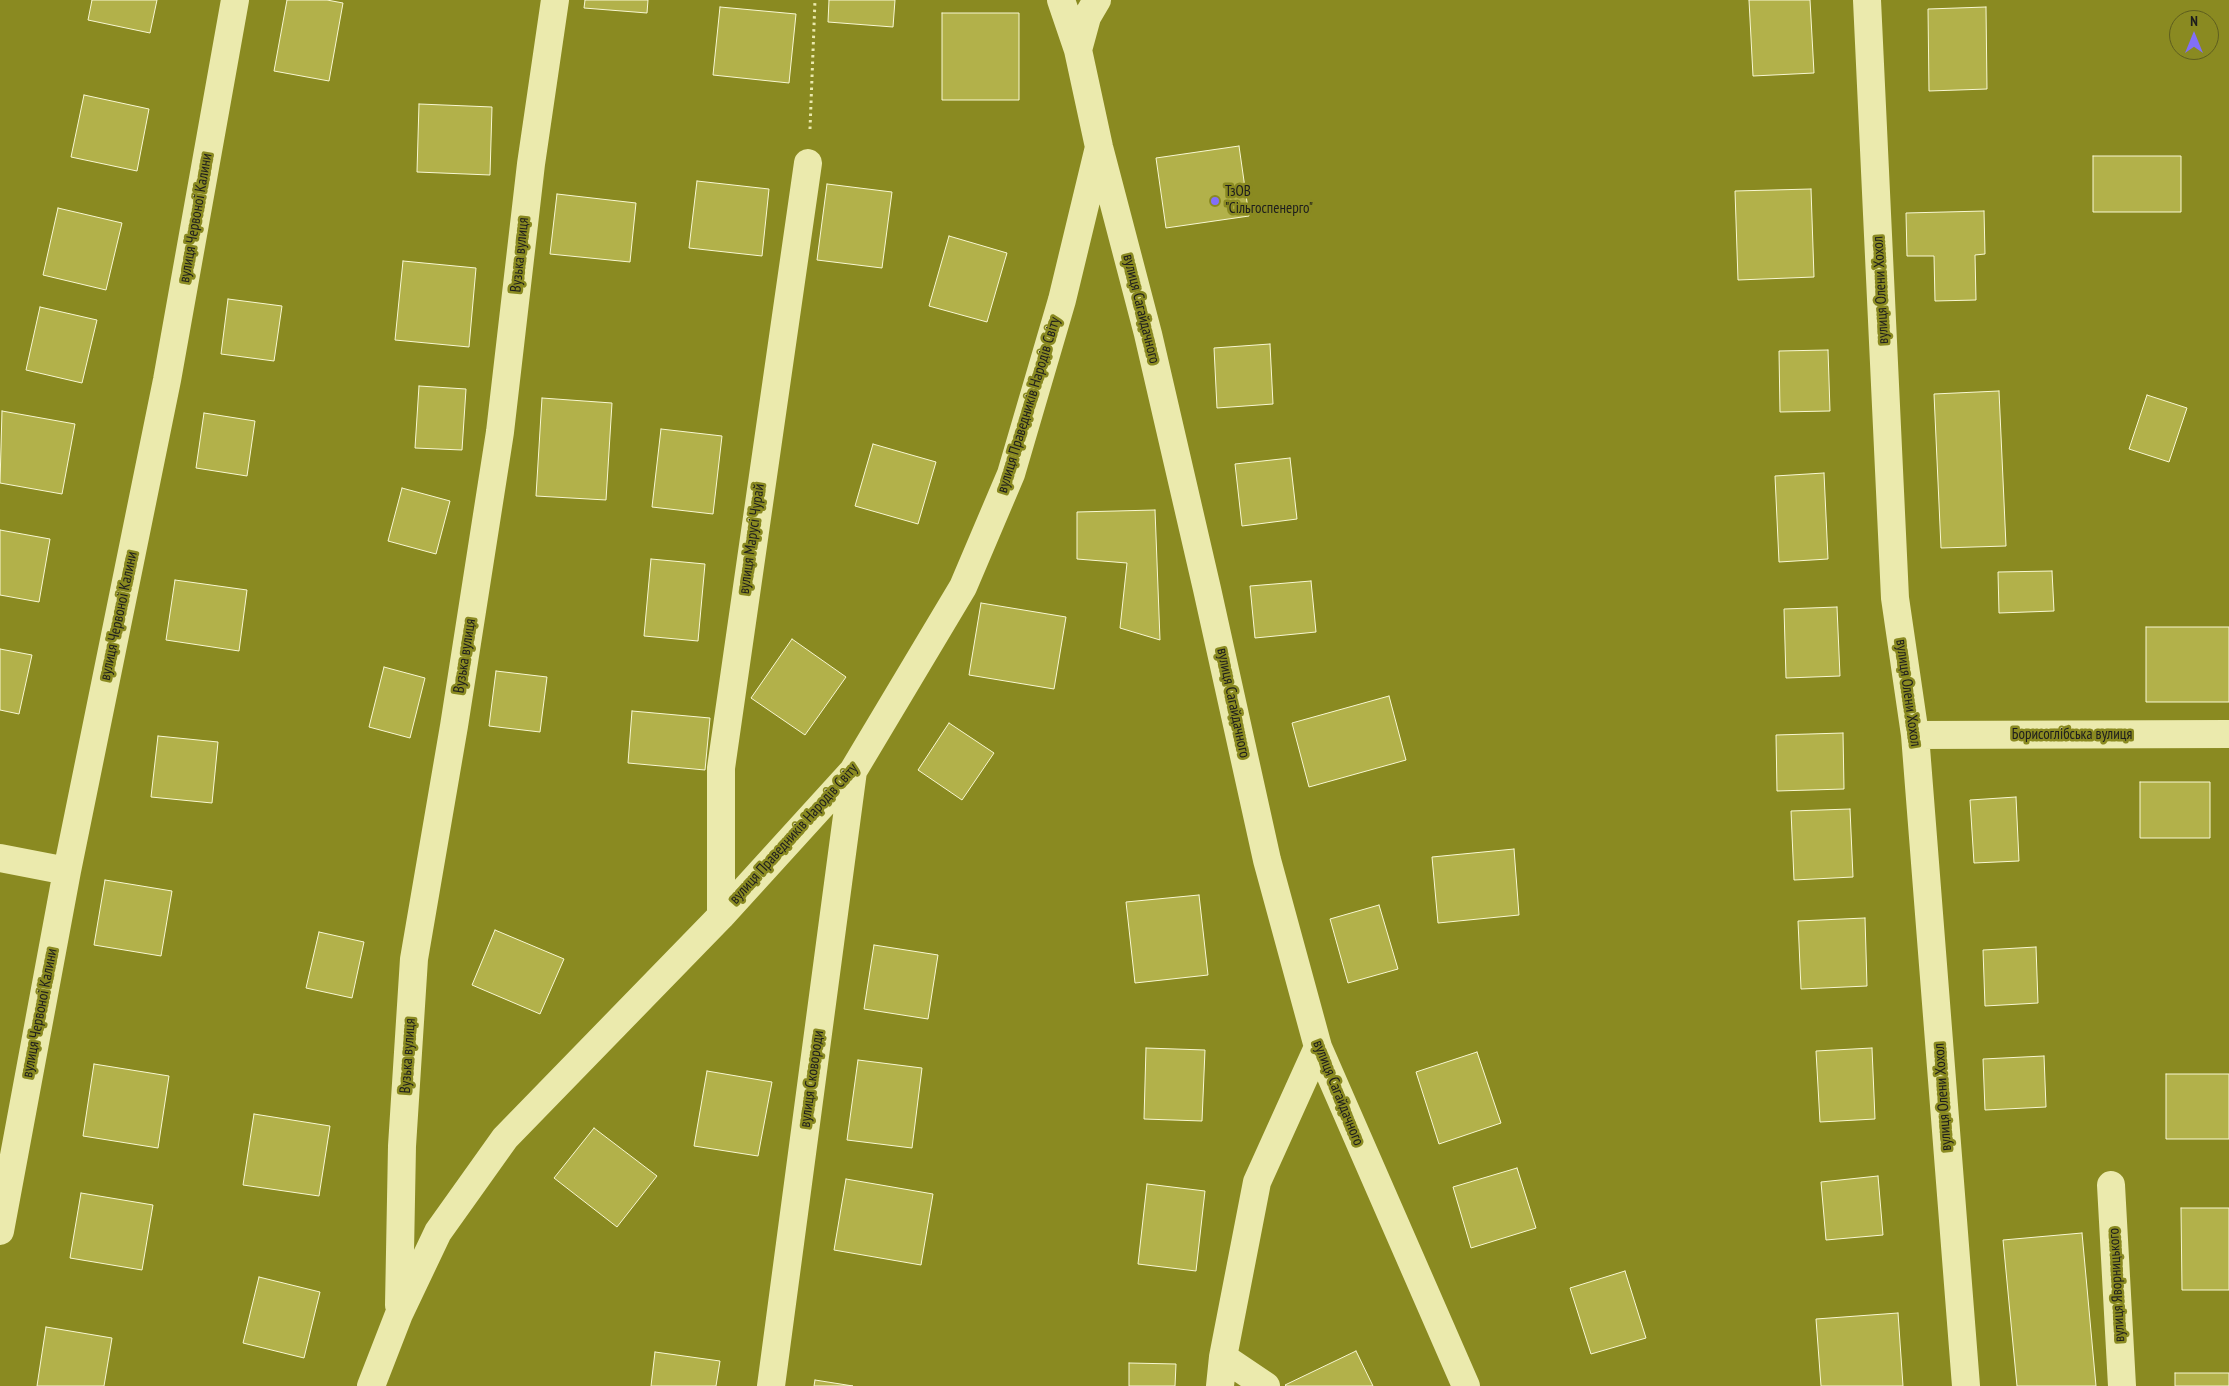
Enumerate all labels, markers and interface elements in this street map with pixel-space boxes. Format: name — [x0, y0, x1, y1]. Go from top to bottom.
north arrow — [2169, 10, 2219, 60]
text: N — [2190, 12, 2198, 30]
street label: вулиця Червоної Калини — [176, 152, 216, 284]
place label: ТзОВ "Сільгоспенерго" — [1225, 183, 1313, 218]
marker: ТзОВ "Сільгоспенерго" — [1209, 195, 1221, 207]
street label: Вузька вулиця — [507, 217, 533, 293]
street label: вулиця Олени Хохол — [1869, 236, 1893, 344]
street label: вулиця Сагайдачного — [1119, 253, 1163, 365]
street label: вулиця Праведників Народів Світу — [994, 315, 1064, 495]
street label: вулиця Марусі Чурай — [735, 483, 769, 595]
street label: вулиця Червоної Калини — [97, 550, 141, 682]
street label: Вузька вулиця — [450, 617, 480, 695]
street label: вулиця Олени Хохол — [1892, 638, 1924, 748]
street label: вулиця Сагайдачного — [1213, 646, 1253, 760]
street label: Борисоглібська вулиця — [2012, 726, 2132, 744]
street label: вулиця Праведників Народів Світу — [726, 760, 862, 908]
street label: вулиця Червоної Калини — [19, 947, 61, 1079]
street label: Вузька вулиця — [396, 1018, 420, 1094]
street label: вулиця Сковороди — [796, 1029, 828, 1129]
street label: вулиця Сагайдачного — [1309, 1038, 1367, 1148]
street label: вулиця Олени Хохол — [1930, 1042, 1956, 1152]
street label: вулиця Яворницького — [2105, 1228, 2129, 1342]

